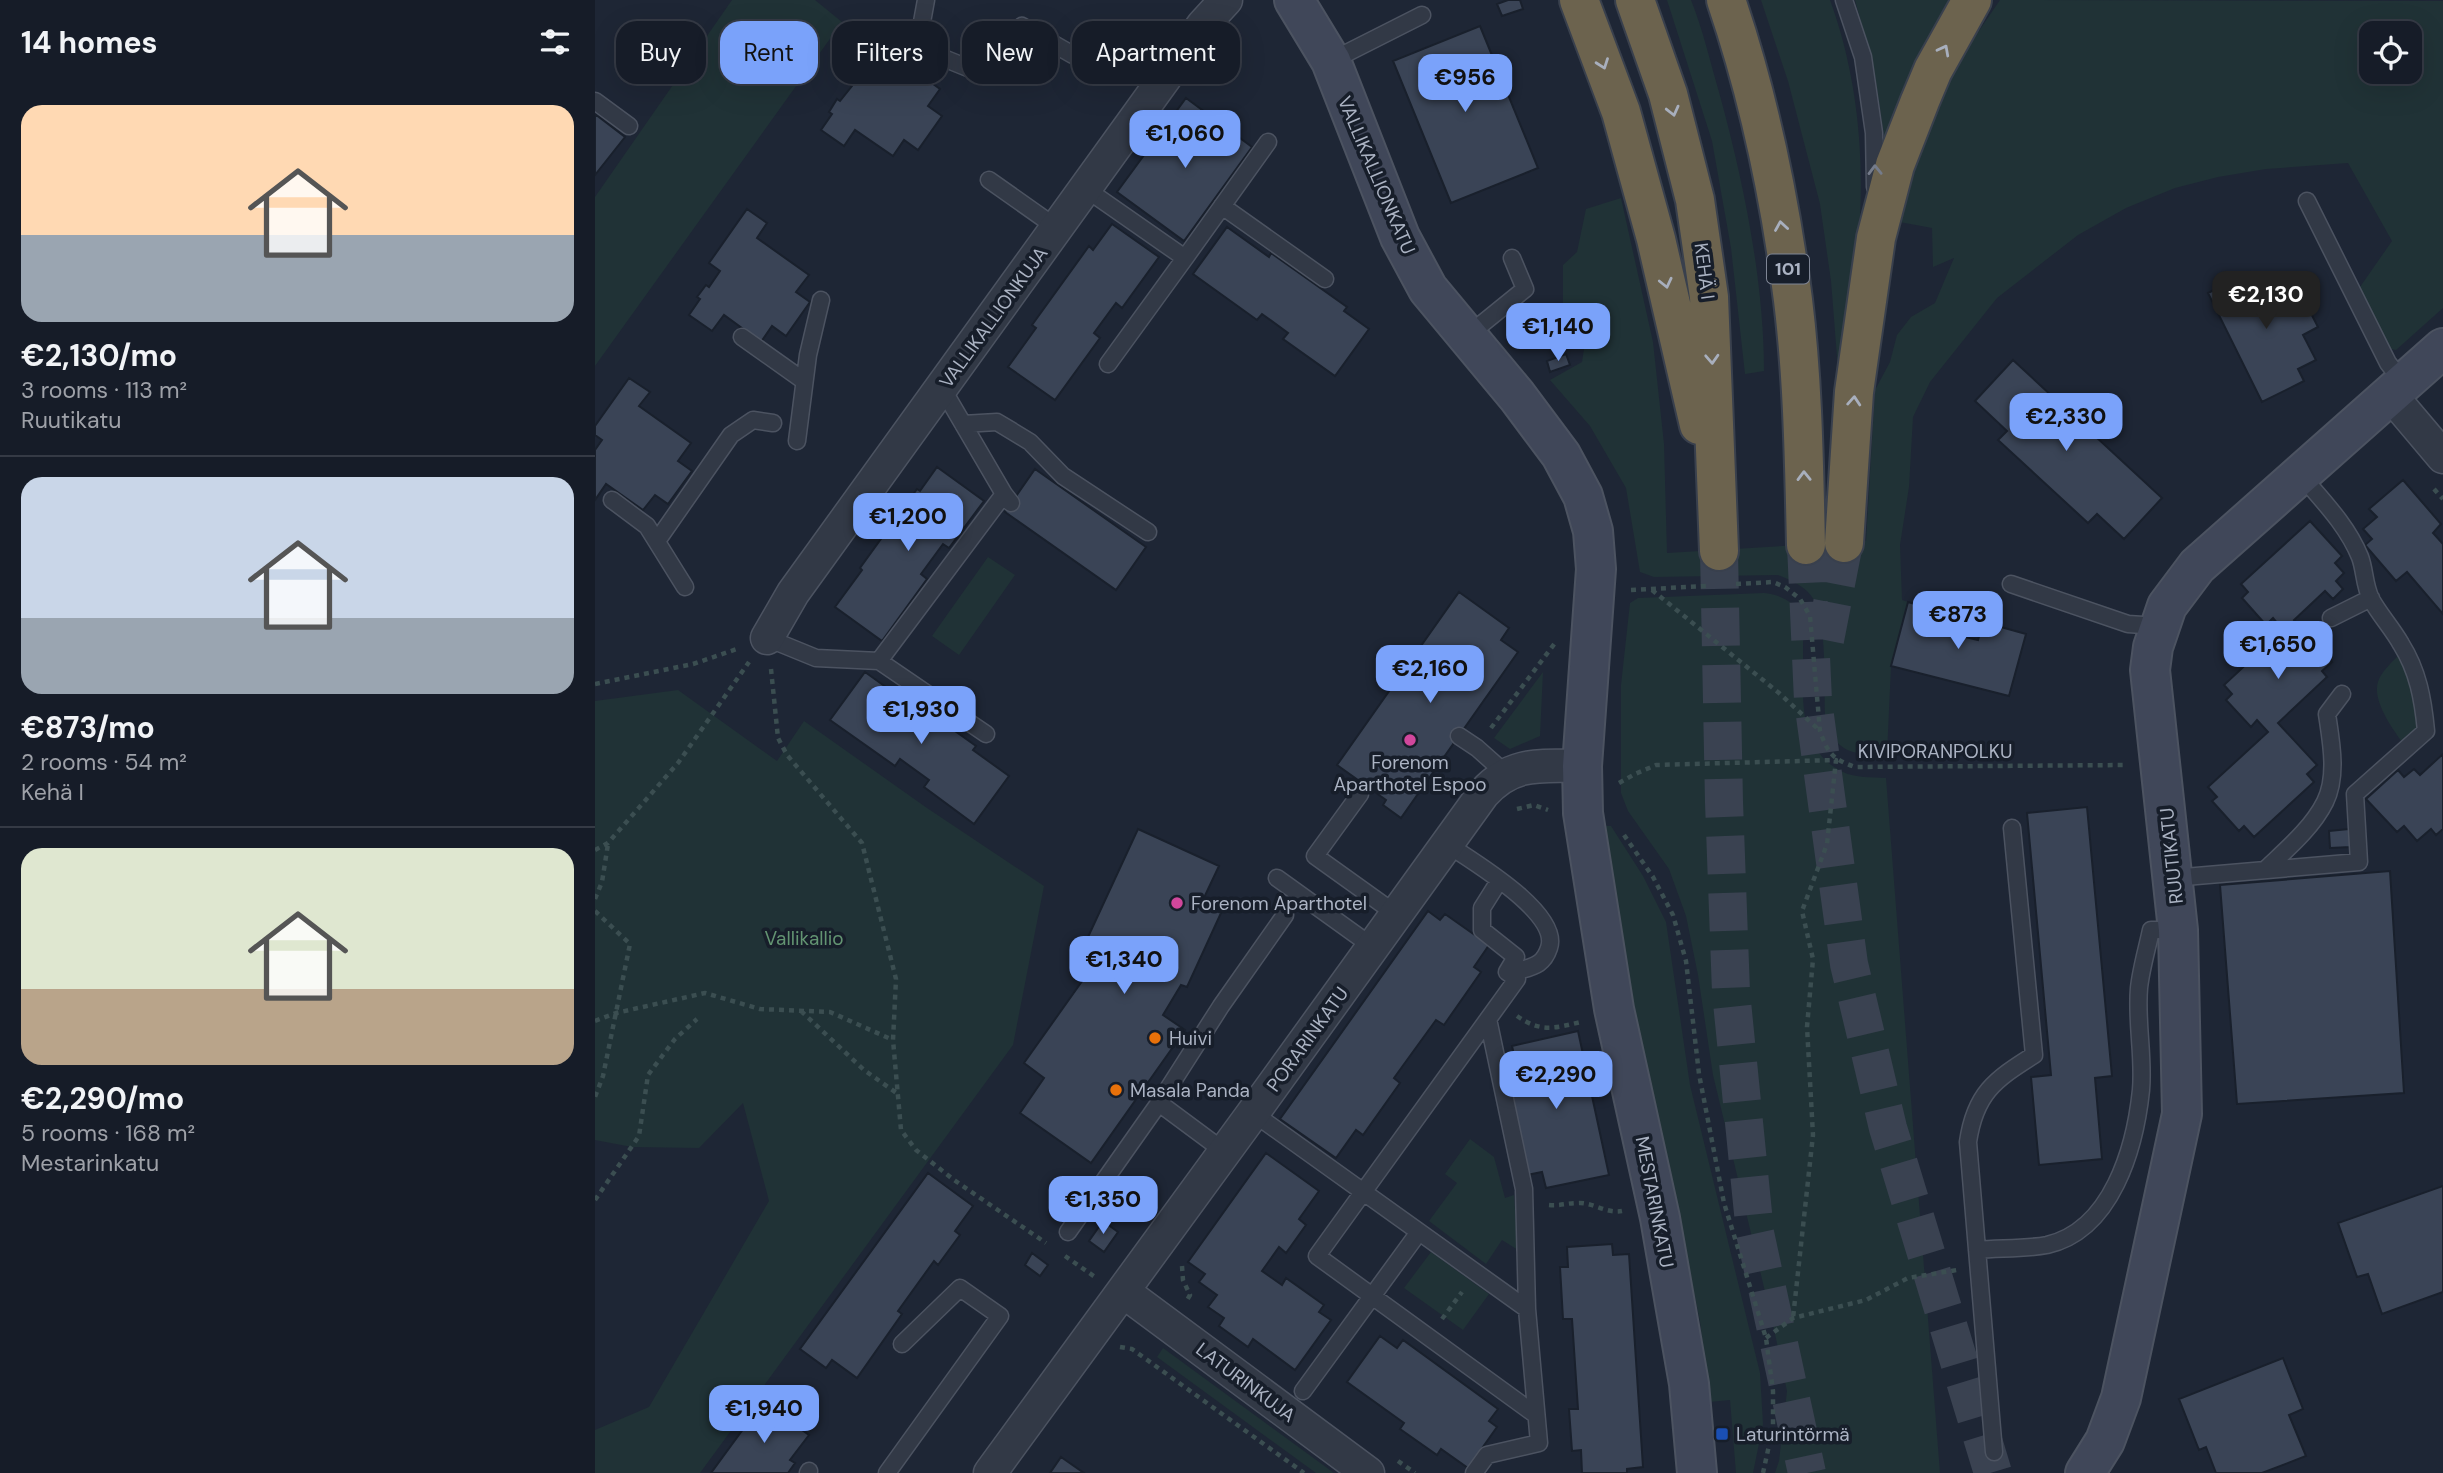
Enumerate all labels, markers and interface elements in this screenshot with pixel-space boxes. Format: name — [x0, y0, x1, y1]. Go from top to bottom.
chip: Buy — [616, 21, 706, 84]
chip: Rent — [720, 21, 818, 84]
chip: Filters — [832, 21, 948, 84]
chip: New — [962, 21, 1058, 84]
chip: Apartment — [1072, 21, 1240, 84]
map controls — [2359, 21, 2422, 84]
button: locate — [2359, 21, 2422, 84]
text: 14 homes — [21, 23, 158, 62]
icon: filters — [536, 23, 574, 61]
one-way arrow — [1936, 45, 1949, 57]
pin: €956 — [1424, 54, 1506, 114]
one-way arrow — [1595, 57, 1609, 69]
text: €956 — [1434, 62, 1496, 92]
street label: VALLIKALLIONKATU — [1332, 92, 1421, 258]
one-way arrow — [1665, 105, 1679, 117]
pin: €1,060 — [1128, 110, 1242, 170]
text: €1,060 — [1145, 118, 1225, 148]
icon: home — [235, 150, 361, 276]
one-way arrow — [1867, 164, 1882, 175]
one-way arrow — [1774, 220, 1789, 232]
street label: VALLIKALLIONKUJA — [934, 241, 1053, 393]
street label: KEHÄ I — [1689, 241, 1720, 301]
road number: 101 — [1767, 255, 1809, 284]
pin: €2,130 — [2209, 272, 2323, 331]
one-way arrow — [1657, 276, 1672, 288]
text: €2,130 — [2228, 279, 2304, 309]
pin: €1,140 — [1501, 304, 1615, 363]
text: €1,140 — [1522, 311, 1594, 341]
text: €2,130/mo — [21, 336, 177, 375]
one-way arrow — [1705, 354, 1720, 365]
text: 3 rooms · 113 m² — [21, 375, 187, 405]
pin: €2,330 — [2009, 393, 2123, 453]
one-way arrow — [1846, 395, 1861, 406]
text: €2,330 — [2025, 401, 2107, 431]
text: Ruutikatu — [21, 405, 121, 435]
one-way arrow — [1797, 471, 1812, 482]
pin: €1,200 — [851, 494, 965, 553]
text: €1,200 — [869, 501, 947, 531]
icon: home — [235, 522, 361, 648]
pin: €873 — [1917, 592, 1999, 651]
text: €873 — [1929, 599, 1987, 629]
pin: €1,650 — [2221, 622, 2335, 681]
text: €1,650 — [2240, 629, 2316, 659]
pin: €2,160 — [1373, 646, 1487, 705]
text: €2,160 — [1392, 653, 1468, 683]
pin: €1,930 — [864, 686, 978, 746]
text: €1,930 — [883, 694, 959, 724]
text: €873/mo — [21, 708, 155, 747]
marker: Forenom Aparthotel Espoo — [1402, 732, 1418, 748]
street label: KIVIPORANPOLKU — [1858, 739, 2012, 764]
text: 2 rooms · 54 m² — [21, 747, 187, 777]
place label: Forenom Aparthotel Espoo — [1333, 750, 1487, 797]
text: Kehä I — [21, 777, 84, 807]
street label: RUUTIKATU — [2154, 807, 2189, 905]
place label: Forenom Aparthotel — [1191, 891, 1367, 916]
icon: home — [235, 893, 361, 1019]
marker: Forenom Aparthotel — [1169, 895, 1185, 911]
park label: Vallikallio — [764, 926, 844, 951]
pin: €1,340 — [1067, 936, 1181, 996]
text: €1,340 — [1085, 944, 1163, 974]
street label: PORARINKATU — [1261, 982, 1354, 1097]
place label: Huivi — [1169, 1026, 1212, 1051]
marker: Huivi — [1147, 1030, 1163, 1046]
pin: €2,290 — [1499, 1052, 1613, 1111]
text: €2,290 — [1515, 1059, 1597, 1089]
place label: Masala Panda — [1130, 1078, 1250, 1103]
text: €2,290/mo — [21, 1079, 184, 1118]
marker: Masala Panda — [1108, 1082, 1124, 1098]
text: 5 rooms · 168 m² — [21, 1118, 195, 1148]
street label: MESTARINKATU — [1630, 1134, 1680, 1270]
text: Mestarinkatu — [21, 1148, 159, 1178]
pin: €1,350 — [1046, 1176, 1160, 1236]
text: €1,350 — [1065, 1184, 1141, 1214]
street label: LATURINKUJA — [1191, 1337, 1301, 1428]
pin: €1,940 — [707, 1386, 821, 1445]
text: €1,940 — [725, 1393, 803, 1423]
place label: Laturintörmä — [1736, 1422, 1850, 1447]
marker: Laturintörmä — [1714, 1426, 1730, 1442]

